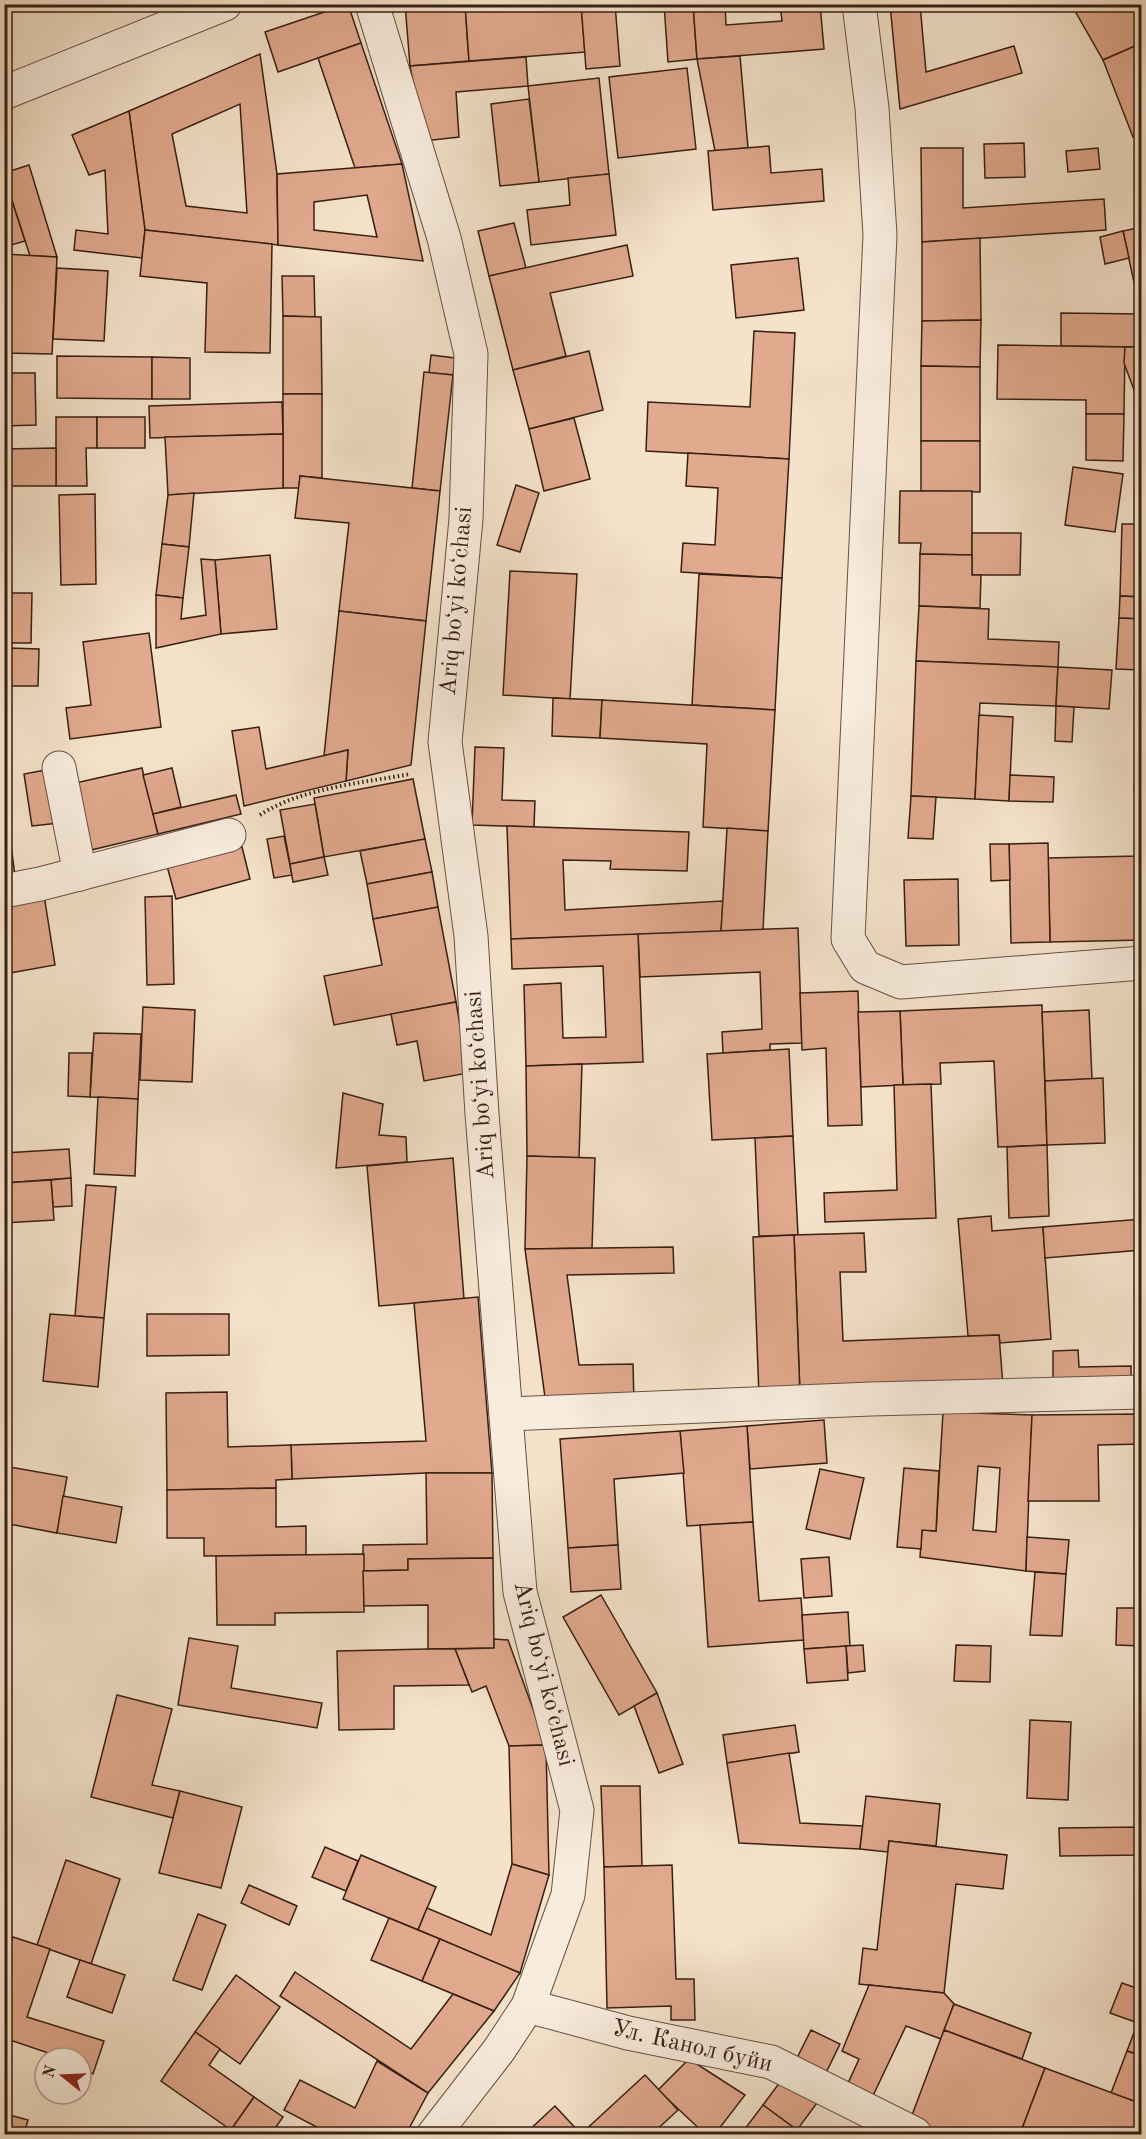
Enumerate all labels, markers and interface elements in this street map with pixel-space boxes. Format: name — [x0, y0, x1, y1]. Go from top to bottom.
street label: Ariq boʻyi koʻchasi — [437, 505, 477, 697]
street label: Ariq boʻyi koʻchasi — [462, 989, 500, 1181]
street label: Ariq boʻyi koʻchasi — [508, 1579, 578, 1769]
street label: Ул. Канол буйи — [609, 2017, 775, 2077]
north arrow — [33, 2046, 93, 2106]
text: N — [41, 2063, 60, 2080]

